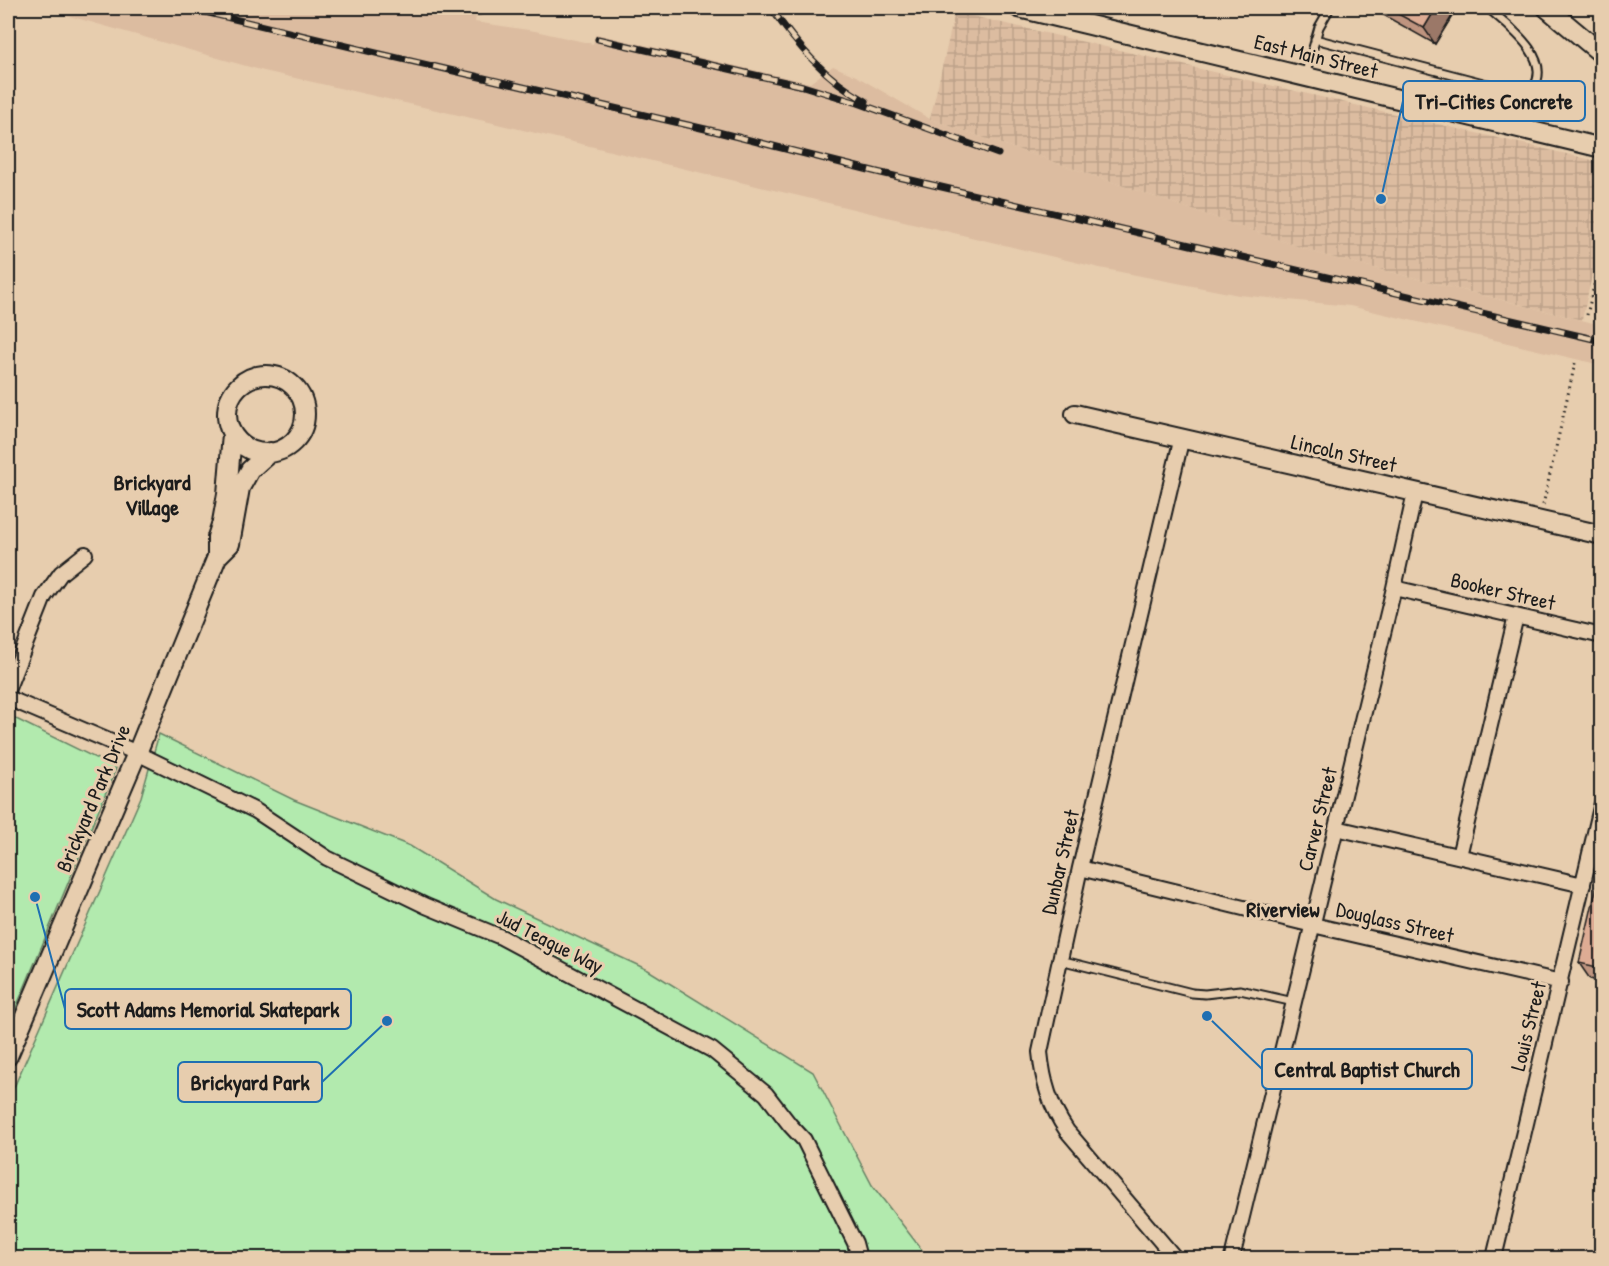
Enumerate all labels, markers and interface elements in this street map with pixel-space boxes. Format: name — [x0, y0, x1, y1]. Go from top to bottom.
street label: East Main Street — [1251, 27, 1382, 86]
callout: Tri-Cities Concrete — [1403, 81, 1585, 121]
text: Tri-Cities Concrete — [1414, 86, 1573, 116]
street label: Lincoln Street — [1288, 427, 1400, 479]
district label: Brickyard Village — [113, 467, 191, 523]
street label: Booker Street — [1448, 565, 1559, 617]
street label: Brickyard Park Drive — [49, 720, 137, 876]
street label: Carver Street — [1290, 763, 1344, 874]
street label: Dunbar Street — [1034, 806, 1086, 917]
district label: Riverview — [1246, 894, 1320, 924]
street label: Douglass Street — [1333, 894, 1457, 950]
street label: Jud Teague Way — [491, 902, 609, 980]
street label: Louis Street — [1503, 978, 1553, 1074]
callout: Scott Adams Memorial Skatepark — [65, 989, 351, 1029]
text: Scott Adams Memorial Skatepark — [77, 994, 340, 1025]
callout: Central Baptist Church — [1262, 1049, 1472, 1089]
text: Central Baptist Church — [1274, 1054, 1460, 1085]
callout: Brickyard Park — [178, 1062, 322, 1102]
text: Brickyard Park — [190, 1067, 310, 1098]

